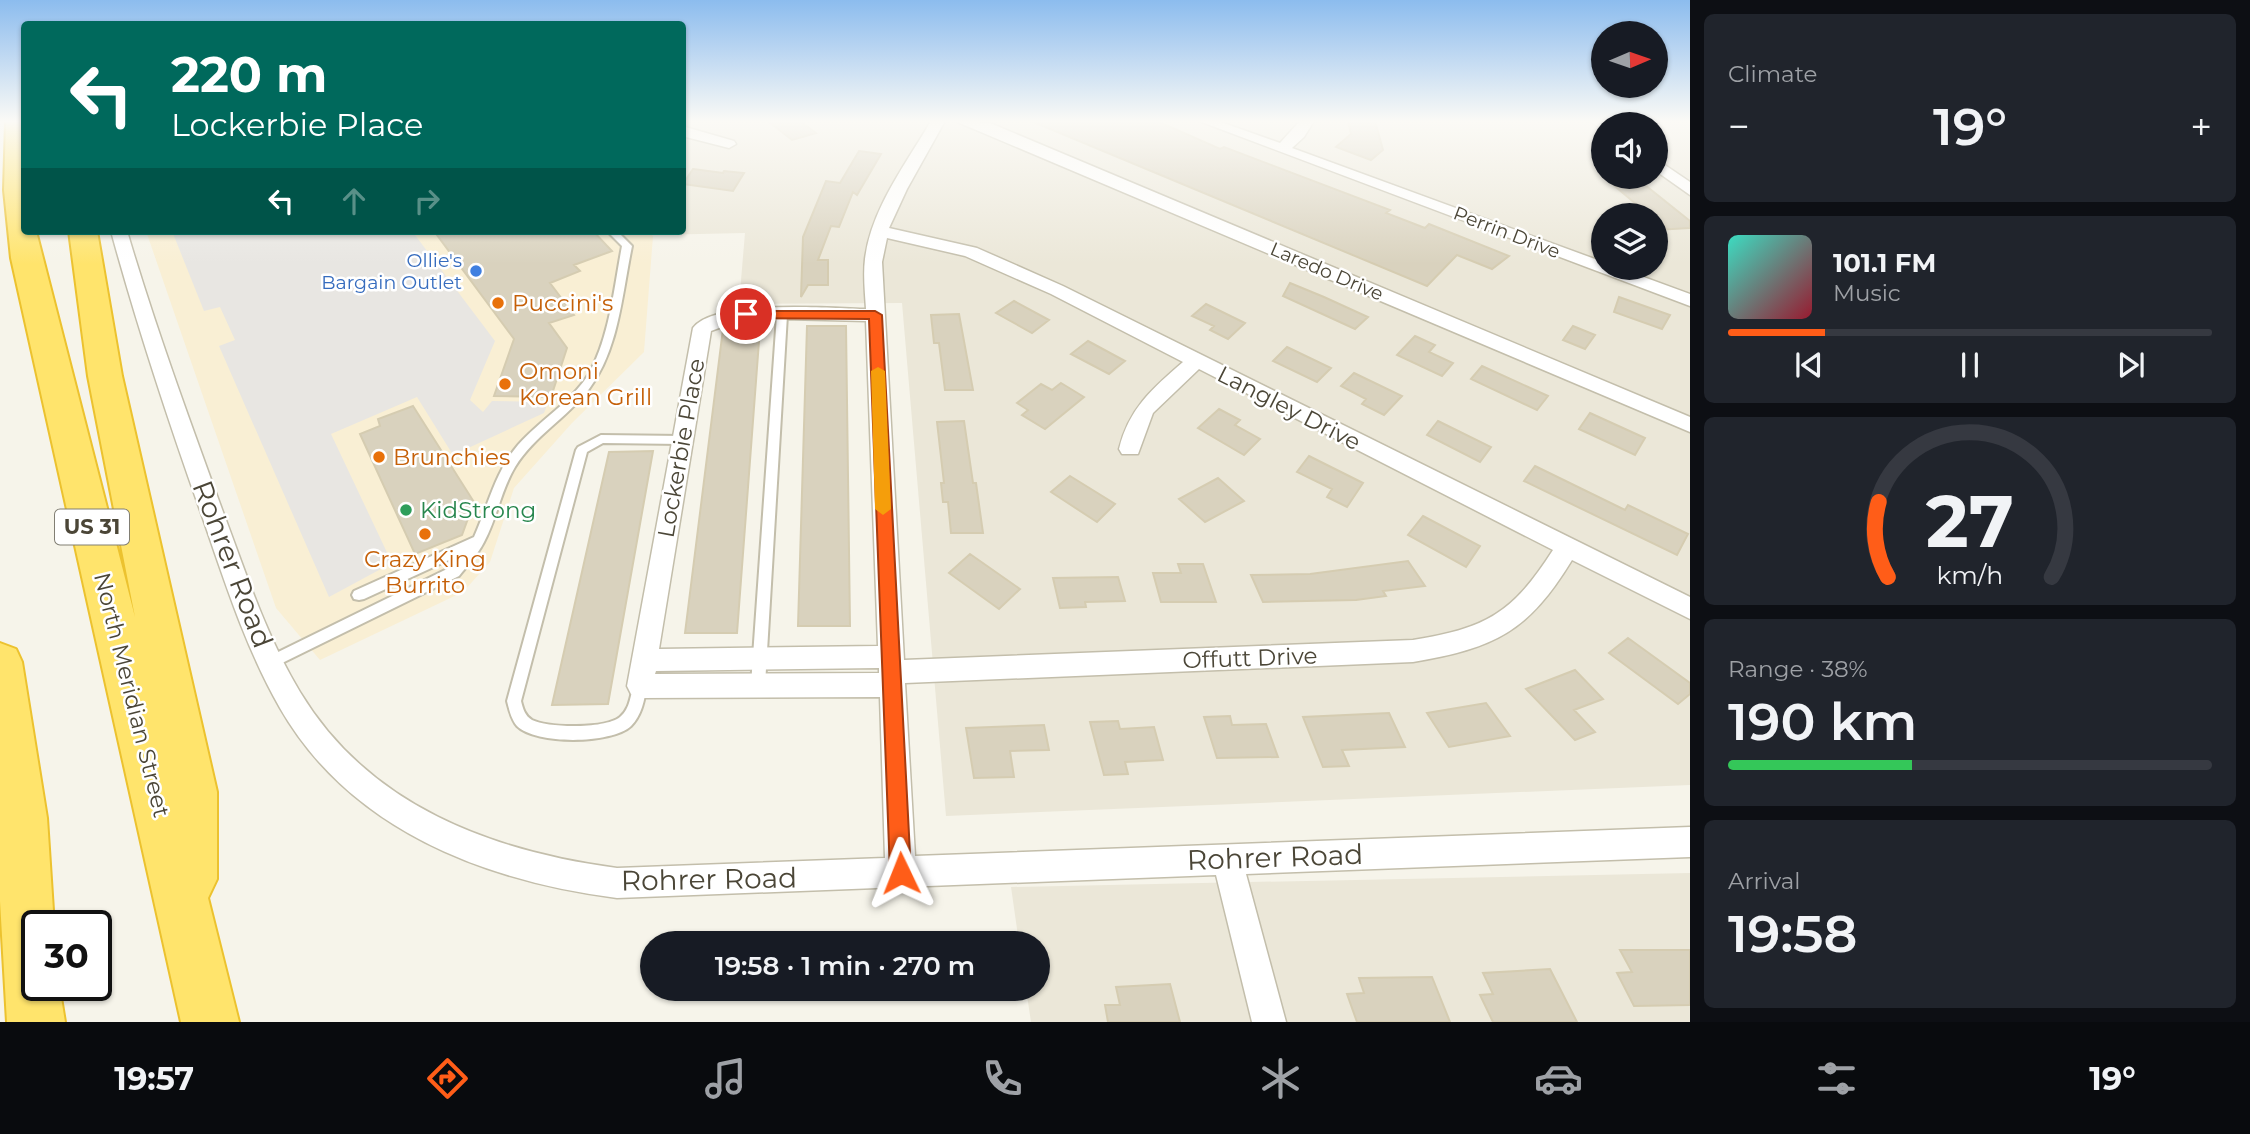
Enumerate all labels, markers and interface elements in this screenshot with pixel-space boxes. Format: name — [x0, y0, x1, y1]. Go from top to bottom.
north arrow — [1591, 21, 1668, 98]
map controls — [1591, 21, 1668, 280]
text: 220 m — [171, 45, 327, 104]
icon: left — [56, 49, 147, 140]
text: Climate — [1728, 60, 1817, 88]
text: 19° — [1933, 95, 2007, 158]
text: − — [1728, 103, 1750, 150]
text: + — [2190, 103, 2212, 150]
text: Lockerbie Place — [171, 105, 423, 144]
button: sound — [1591, 112, 1668, 189]
icon: left — [262, 182, 300, 220]
icon: ahead — [335, 182, 373, 220]
icon: right — [408, 182, 446, 220]
street label: Perrin Drive — [1450, 202, 1563, 263]
button: layers — [1591, 203, 1668, 280]
street label: Laredo Drive — [1267, 237, 1387, 306]
text: 101.1 FM — [1833, 247, 1936, 279]
place label: Ollie's Bargain Outlet — [321, 249, 462, 294]
marker: Ollie's Bargain Outlet — [468, 263, 484, 279]
text: Music — [1833, 279, 1901, 307]
pin — [716, 284, 776, 344]
place label: Puccini's — [512, 289, 613, 317]
marker: Puccini's — [490, 295, 506, 311]
icon: arrive — [727, 295, 765, 333]
icon: previous — [1790, 346, 1828, 384]
icon: pause — [1951, 346, 1989, 384]
icon: next — [2112, 346, 2150, 384]
street label: Lockerbie Place — [651, 356, 711, 540]
place label: Omoni Korean Grill — [519, 357, 652, 411]
street label: Langley Drive — [1213, 360, 1365, 456]
marker: Omoni Korean Grill — [497, 376, 513, 392]
place label: Brunchies — [393, 443, 510, 471]
marker: Brunchies — [371, 449, 387, 465]
street label: Rohrer Road — [186, 476, 280, 652]
text: 27 — [1926, 477, 2014, 565]
place label: KidStrong — [420, 496, 536, 524]
marker: KidStrong — [398, 502, 414, 518]
road number: US 31 — [55, 510, 129, 544]
marker: Crazy King Burrito — [417, 526, 433, 542]
place label: Crazy King Burrito — [364, 545, 486, 599]
text: km/h — [1937, 560, 2003, 590]
street label: North Meridian Street — [88, 570, 176, 820]
street label: Offutt Drive — [1182, 642, 1318, 674]
text: Range · 38% — [1728, 655, 1868, 683]
text: 190 km — [1728, 690, 1917, 753]
position arrow — [864, 836, 938, 910]
street label: Rohrer Road — [1186, 837, 1364, 877]
street label: Rohrer Road — [621, 860, 797, 898]
text: Arrival — [1728, 867, 1801, 895]
text: 19:58 — [1728, 902, 1857, 965]
speed limit sign: 30 — [21, 910, 112, 1001]
text: 19:58 · 1 min · 270 m — [715, 950, 975, 982]
icon: directions — [423, 1054, 472, 1103]
icon: music — [701, 1054, 750, 1103]
icon: phone — [978, 1054, 1027, 1103]
icon: climate — [1256, 1054, 1305, 1103]
icon: car — [1534, 1054, 1583, 1103]
icon: filters — [1812, 1054, 1861, 1103]
text: 19:57 — [114, 1059, 194, 1098]
text: 19° — [2089, 1059, 2136, 1098]

